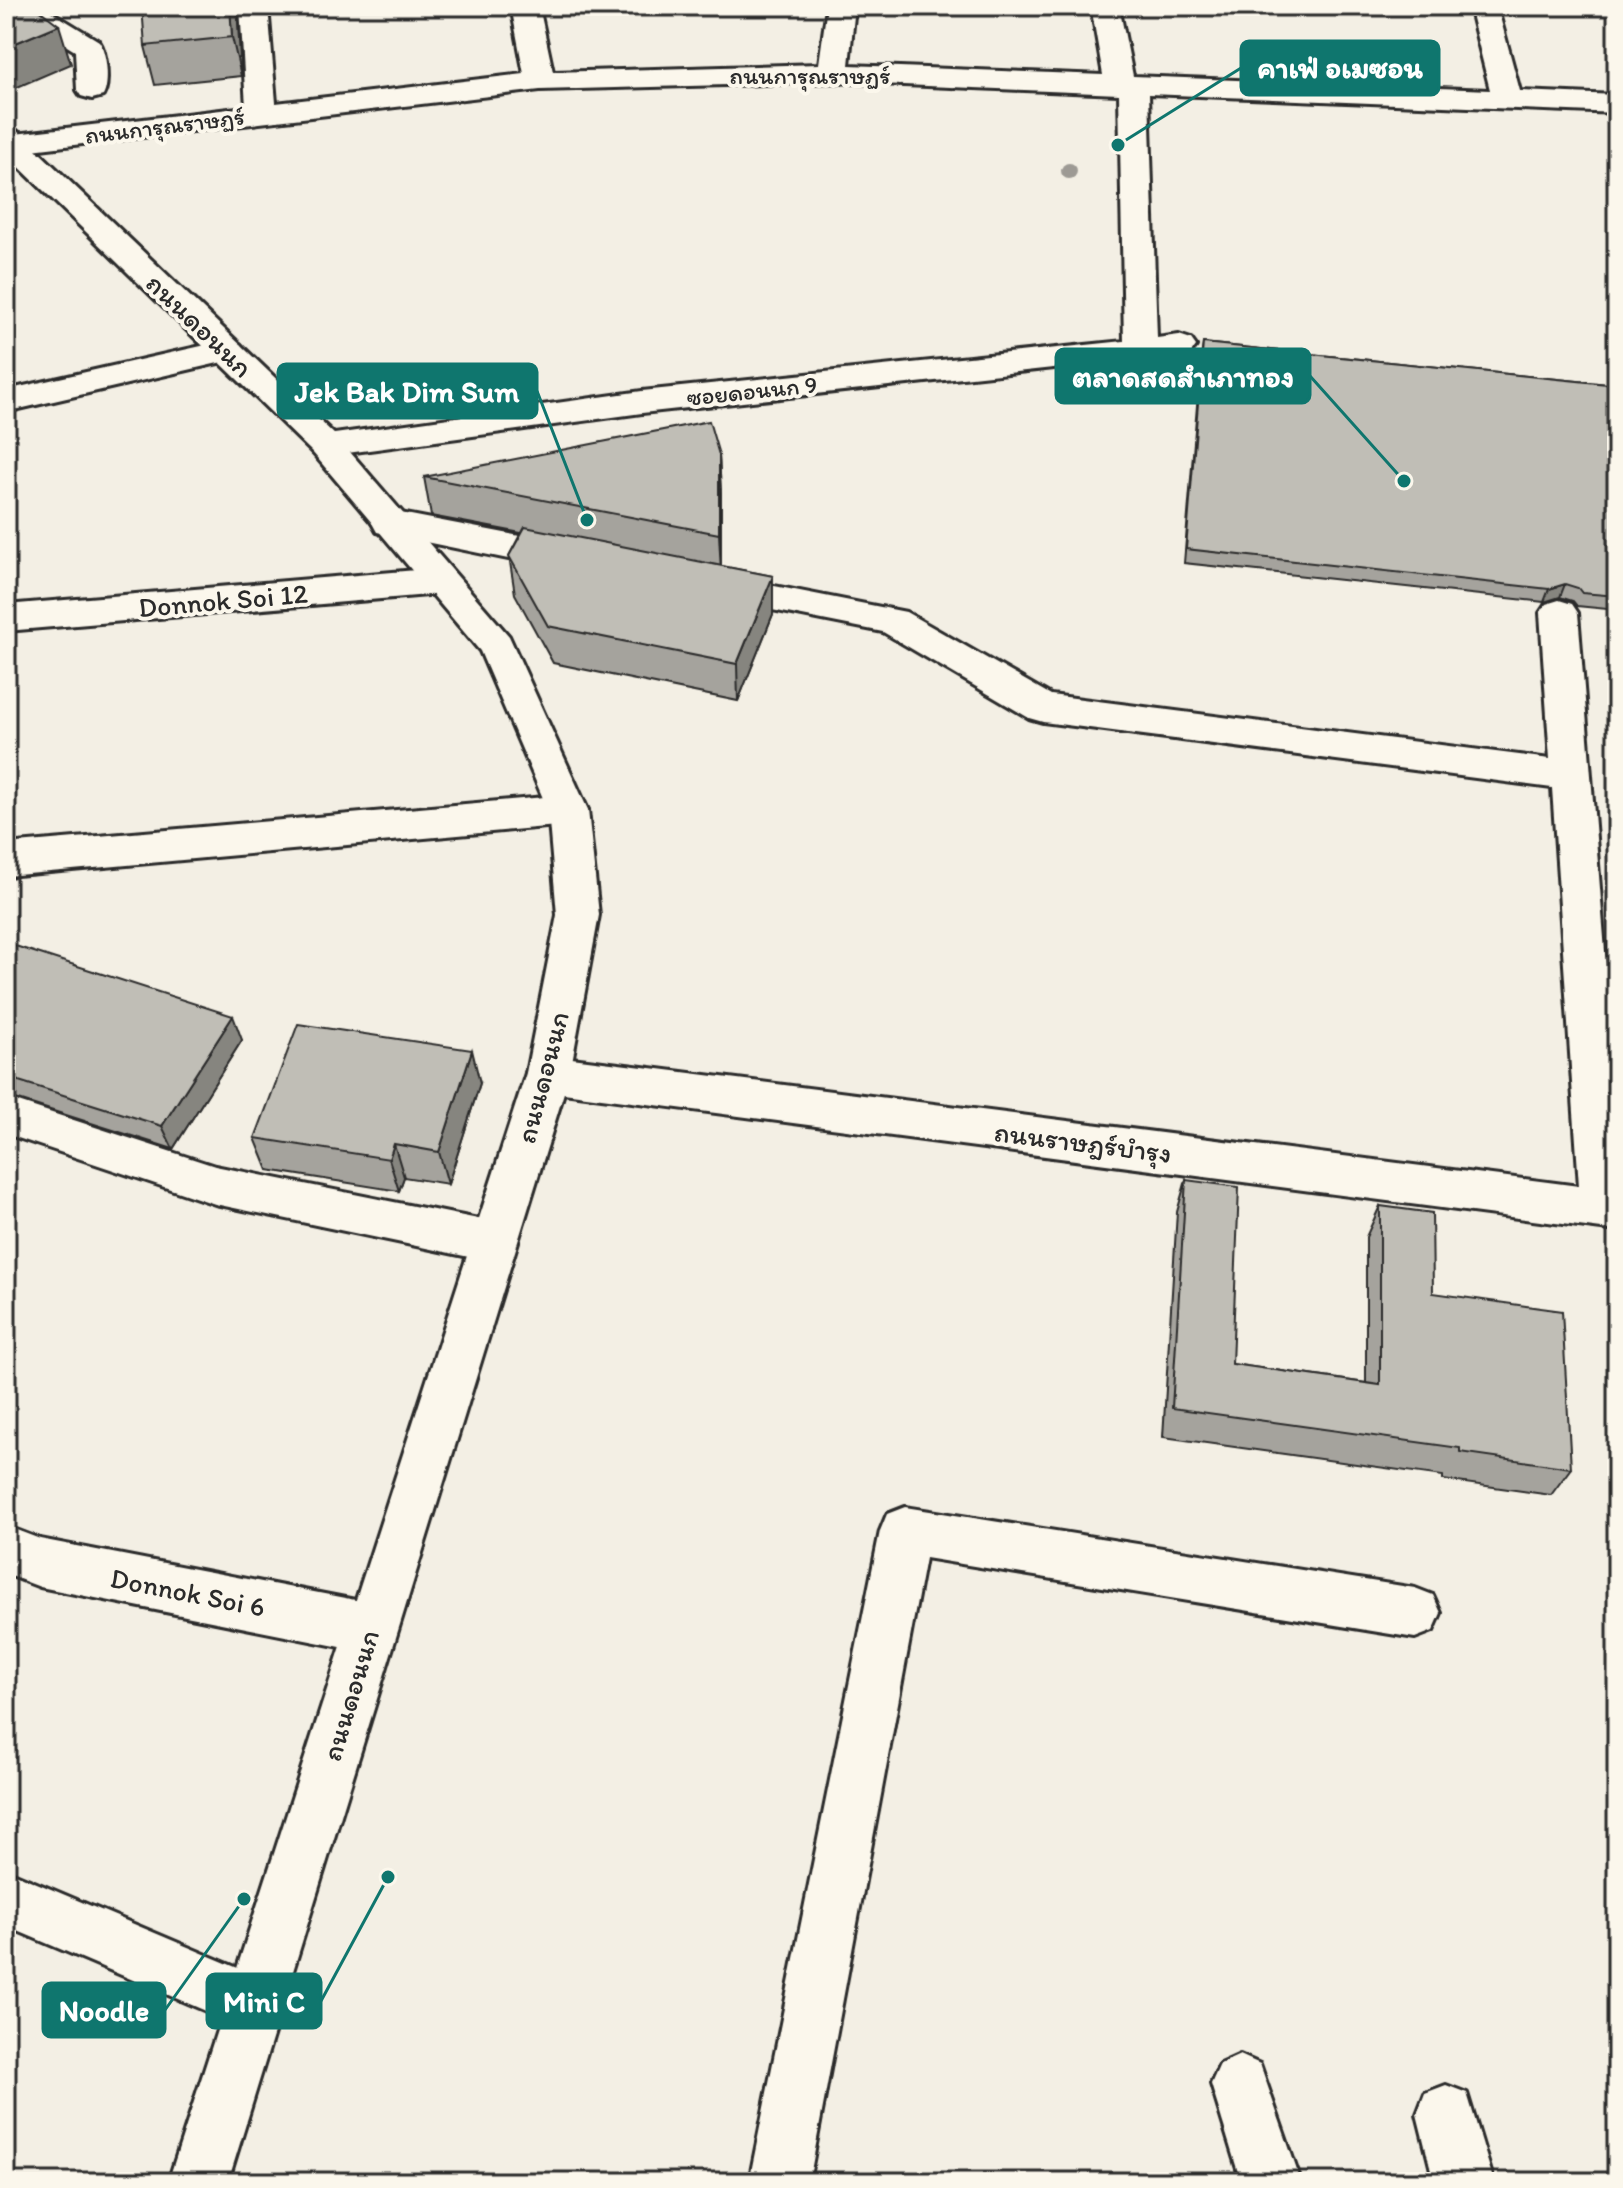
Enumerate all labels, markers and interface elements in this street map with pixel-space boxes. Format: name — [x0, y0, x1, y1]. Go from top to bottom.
callout: คาเฟ่ อเมซอน — [1241, 41, 1439, 95]
text: คาเฟ่ อเมซอน — [1257, 49, 1424, 86]
street label: ถนนการุณราษฏร์ — [729, 61, 891, 92]
street label: ถนนการุณราษฏร์ — [83, 101, 247, 152]
street label: ถนนดอนนก — [139, 266, 261, 384]
callout: ตลาดสดสำเภาทอง — [1056, 349, 1310, 403]
text: ตลาดสดสำเภาทอง — [1072, 358, 1294, 395]
callout: Jek Bak Dim Sum — [278, 364, 537, 418]
street label: ซอยดอนนก 9 — [685, 369, 819, 412]
text: Jek Bak Dim Sum — [293, 373, 520, 410]
street label: Donnok Soi 12 — [137, 576, 309, 624]
street label: ถนนดอนนก — [508, 1007, 576, 1147]
street label: ถนนราษฎร์บำรุง — [992, 1114, 1174, 1172]
street label: Donnok Soi 6 — [108, 1560, 268, 1624]
street label: ถนนดอนนก — [314, 1625, 386, 1765]
callout: Mini C — [207, 1974, 321, 2028]
callout: Noodle — [43, 1983, 165, 2037]
text: Mini C — [223, 1983, 305, 2020]
text: Noodle — [59, 1992, 149, 2029]

